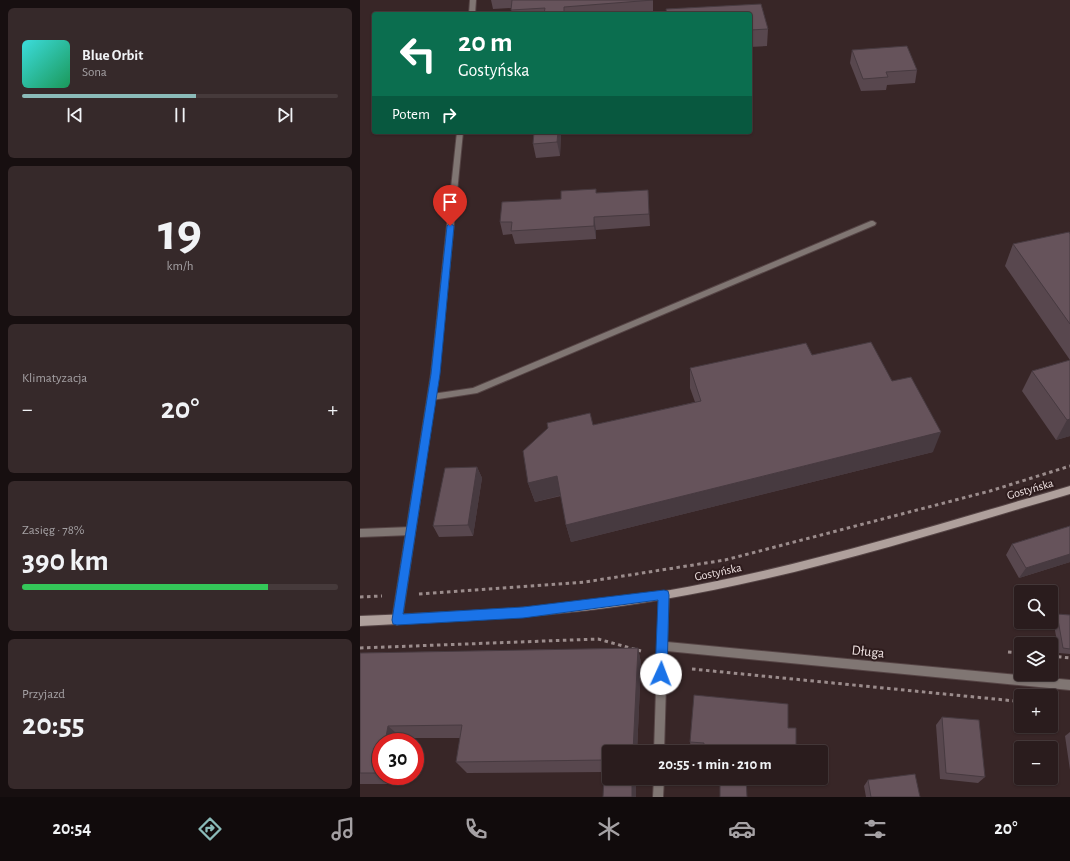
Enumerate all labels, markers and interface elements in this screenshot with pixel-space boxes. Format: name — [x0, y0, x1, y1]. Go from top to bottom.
icon: left — [392, 28, 444, 80]
text: 20 m — [458, 29, 513, 57]
text: Blue Orbit — [82, 48, 143, 63]
text: Gostyńska — [458, 62, 529, 80]
text: Sona — [82, 66, 107, 79]
icon: previous — [64, 104, 86, 126]
icon: pause — [169, 104, 191, 126]
icon: next — [274, 104, 296, 126]
icon: right — [438, 104, 460, 126]
text: Potem — [392, 107, 430, 122]
pin — [433, 185, 467, 226]
icon: arrive — [439, 191, 461, 213]
text: 19 — [158, 207, 202, 259]
text: km/h — [167, 260, 193, 273]
text: Klimatyzacja — [22, 372, 87, 385]
text: 20° — [161, 394, 199, 424]
text: − — [22, 398, 33, 420]
text: + — [327, 398, 338, 420]
street label: Gostyńska — [1005, 477, 1055, 502]
text: Zasięg · 78% — [22, 524, 85, 537]
text: 390 km — [22, 546, 109, 576]
street label: Gostyńska — [693, 561, 743, 584]
map controls — [1014, 585, 1058, 785]
button: search — [1014, 585, 1058, 629]
button: layers — [1014, 637, 1058, 681]
street label: Długa — [851, 643, 886, 661]
position arrow — [640, 653, 682, 695]
text: Przyjazd — [22, 688, 65, 701]
button: + — [1014, 689, 1058, 733]
text: 20:55 — [22, 710, 85, 740]
speed limit sign: 30 — [372, 733, 424, 785]
button: − — [1014, 741, 1058, 785]
text: 20:55 · 1 min · 210 m — [658, 757, 772, 772]
icon: directions — [196, 815, 224, 843]
icon: music — [329, 815, 357, 843]
icon: phone — [462, 815, 490, 843]
icon: climate — [595, 815, 623, 843]
icon: car — [728, 815, 756, 843]
icon: filters — [861, 815, 889, 843]
text: 20:54 — [53, 820, 91, 838]
text: 20° — [994, 820, 1017, 838]

